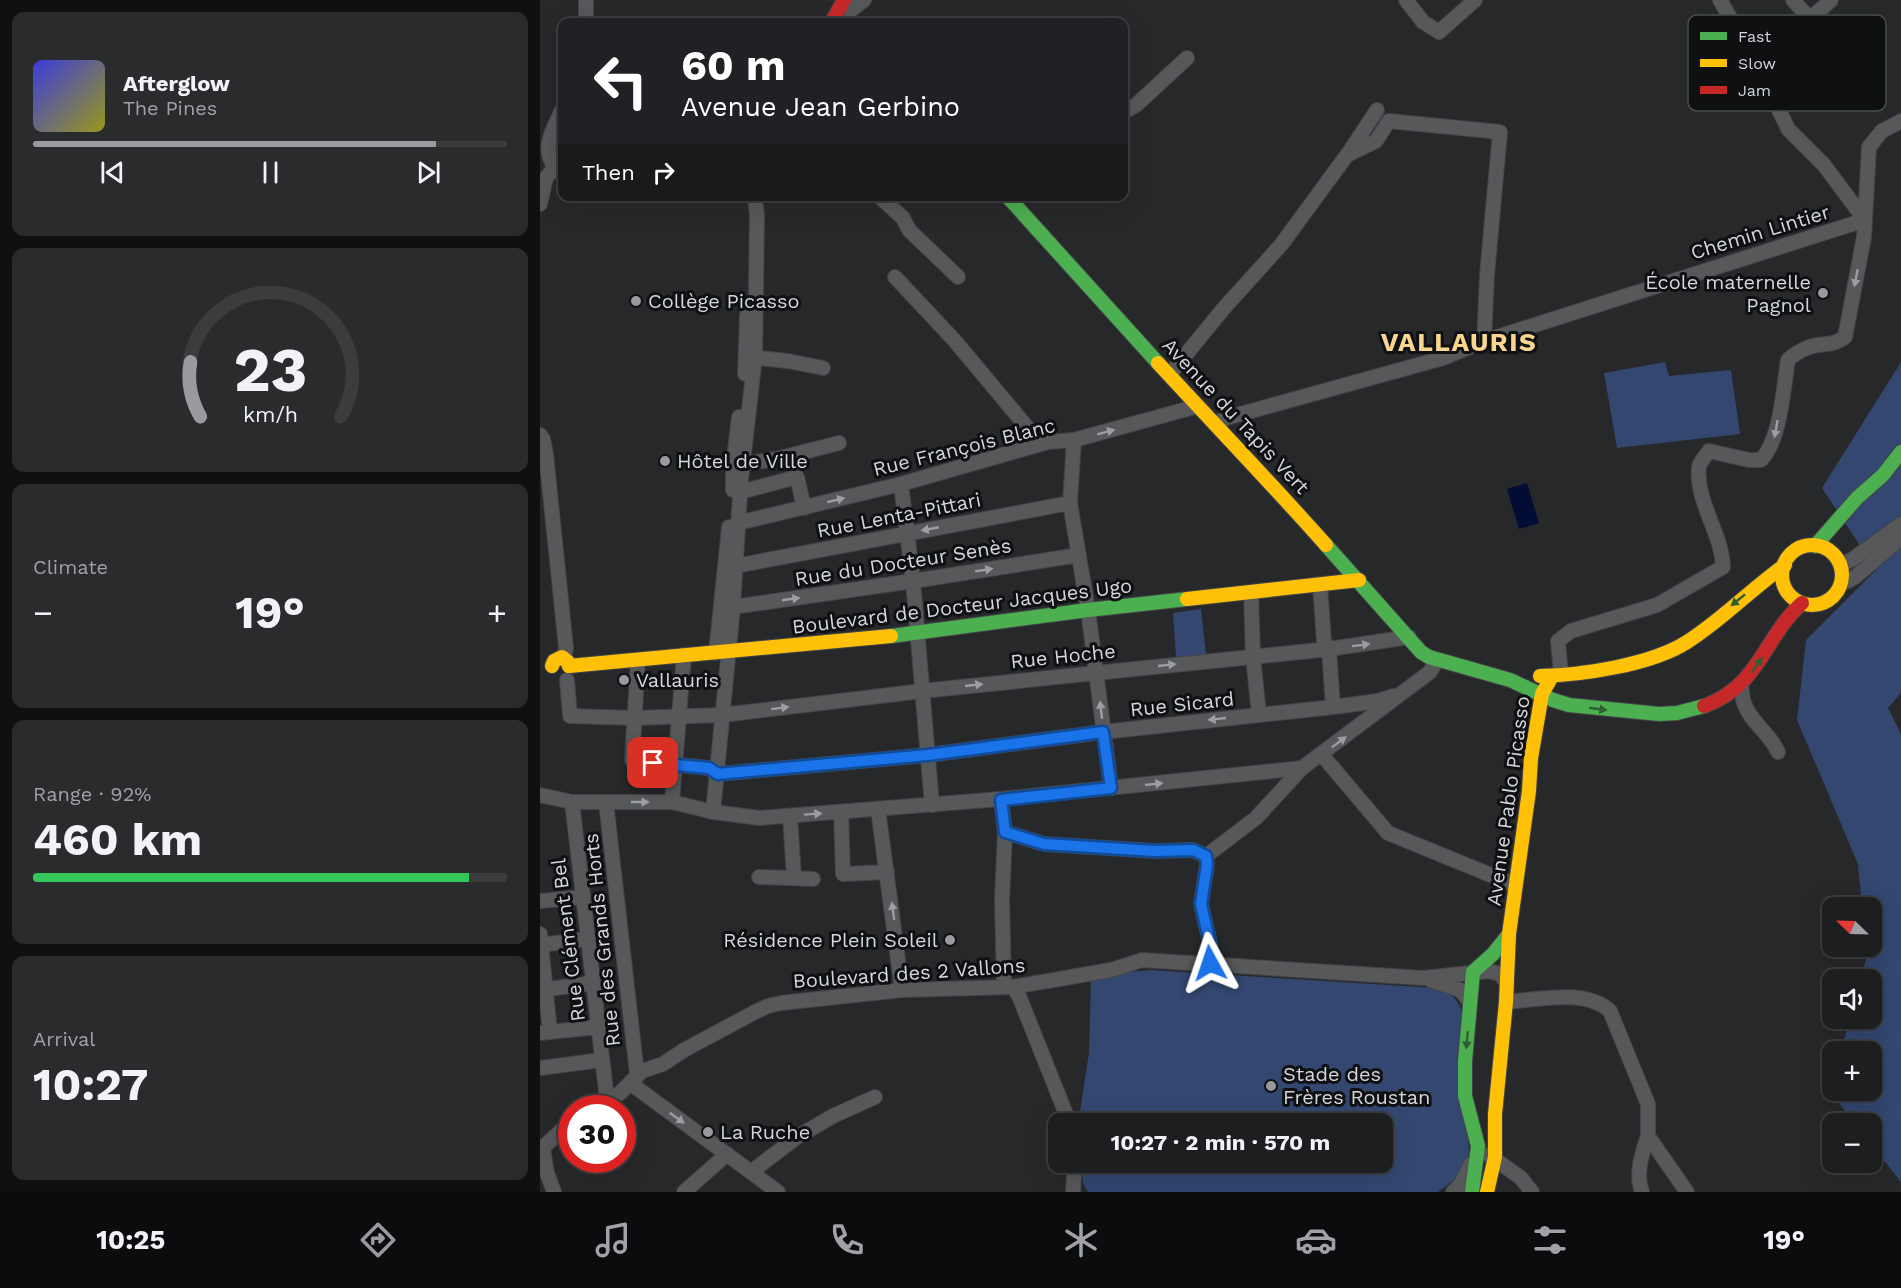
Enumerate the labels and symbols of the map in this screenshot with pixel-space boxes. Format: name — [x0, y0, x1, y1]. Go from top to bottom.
legend — [1688, 15, 1886, 111]
text: Fast — [1738, 27, 1771, 46]
text: Slow — [1738, 54, 1776, 73]
text: Jam — [1738, 81, 1771, 100]
street label: Chemin Lintier — [1688, 199, 1832, 265]
one-way arrow — [1851, 268, 1860, 287]
place label: École maternelle Pagnol — [1645, 270, 1811, 317]
marker: École maternelle Pagnol — [1816, 286, 1830, 300]
place label: Collège Picasso — [648, 289, 800, 313]
marker: Collège Picasso — [629, 294, 643, 308]
district label: VALLAURIS — [1381, 327, 1537, 357]
street label: Avenue du Tapis Vert — [1158, 333, 1315, 499]
street label: Rue François Blanc — [871, 413, 1057, 481]
one-way arrow — [1771, 420, 1780, 439]
one-way arrow — [1097, 427, 1115, 436]
place label: Hôtel de Ville — [677, 449, 808, 473]
marker: Hôtel de Ville — [658, 454, 672, 468]
street label: Rue Lenta-Pittari — [815, 487, 983, 543]
one-way arrow — [827, 494, 845, 504]
one-way arrow — [920, 525, 939, 534]
street label: Rue du Docteur Senès — [793, 533, 1013, 591]
one-way arrow — [974, 565, 993, 574]
street label: Boulevard de Docteur Jacques Ugo — [791, 573, 1133, 639]
one-way arrow — [1731, 593, 1746, 606]
one-way arrow — [781, 594, 800, 603]
street label: Rue Hoche — [1009, 639, 1117, 673]
one-way arrow — [1352, 640, 1371, 649]
one-way arrow — [1751, 658, 1763, 673]
one-way arrow — [1158, 660, 1177, 669]
place label: Vallauris — [636, 668, 719, 692]
marker: Vallauris — [617, 673, 631, 687]
one-way arrow — [964, 681, 983, 690]
street label: Rue Sicard — [1129, 687, 1235, 721]
street label: Avenue Pablo Picasso — [1481, 695, 1535, 907]
one-way arrow — [1096, 700, 1105, 719]
one-way arrow — [771, 703, 790, 713]
one-way arrow — [1588, 704, 1607, 713]
one-way arrow — [1207, 715, 1226, 724]
one-way arrow — [1332, 736, 1347, 748]
pin — [627, 737, 678, 788]
one-way arrow — [1144, 779, 1163, 789]
one-way arrow — [630, 797, 649, 807]
one-way arrow — [804, 810, 823, 819]
street label: Rue des Grands Horts — [579, 832, 625, 1048]
street label: Rue Clément Bel — [546, 857, 590, 1023]
north arrow — [1822, 897, 1882, 957]
one-way arrow — [888, 902, 897, 921]
place label: Résidence Plein Soleil — [723, 928, 938, 952]
position arrow — [1178, 931, 1242, 995]
marker: Résidence Plein Soleil — [943, 933, 957, 947]
street label: Boulevard des 2 Vallons — [792, 953, 1026, 993]
one-way arrow — [1462, 1030, 1472, 1049]
place label: Stade des Frères Roustan — [1283, 1062, 1430, 1109]
marker: Stade des Frères Roustan — [1264, 1079, 1278, 1093]
speed limit sign: 30 — [558, 1095, 636, 1173]
one-way arrow — [669, 1112, 685, 1124]
place label: La Ruche — [720, 1120, 810, 1144]
marker: La Ruche — [701, 1125, 715, 1139]

